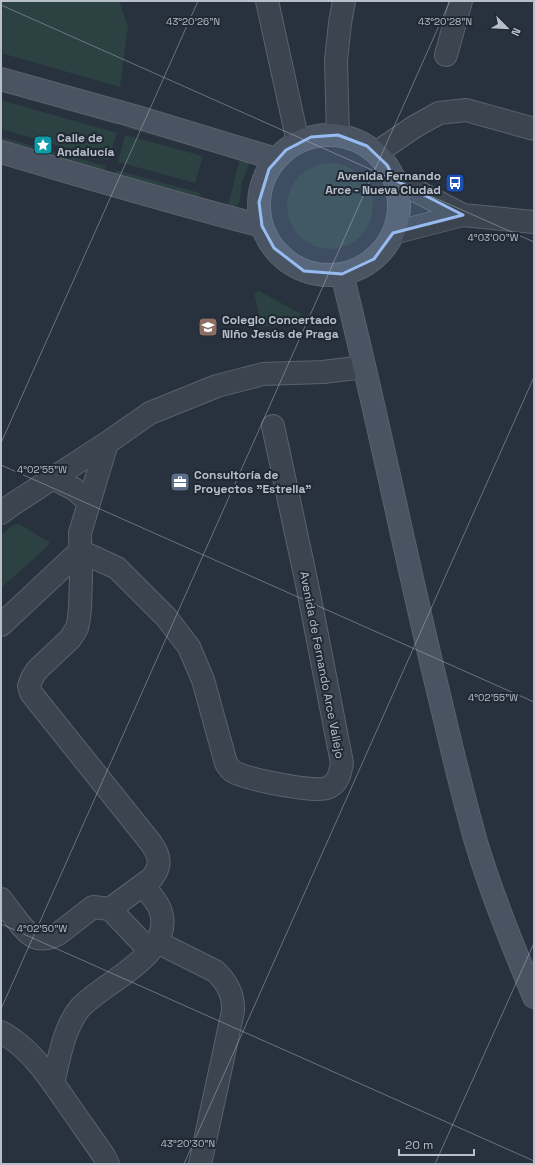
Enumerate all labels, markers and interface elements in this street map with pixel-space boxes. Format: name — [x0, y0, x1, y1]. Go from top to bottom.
north arrow — [487, 8, 527, 48]
text: 43°20'26"N — [166, 15, 220, 28]
text: 43°20'28"N — [418, 15, 472, 28]
text: N — [508, 26, 524, 38]
place label: Calle de Andalucía — [57, 130, 114, 160]
place icon: Calle de Andalucía — [32, 134, 54, 156]
place label: Avenida Fernando Arce - Nueva Ciudad — [325, 168, 441, 198]
bus stop icon: Avenida Fernando Arce - Nueva Ciudad — [444, 172, 466, 194]
text: 4°03'00"W — [468, 231, 519, 244]
place label: Colegio Concertado Niño Jesús de Praga — [222, 312, 339, 342]
school or university icon: Colegio Concertado Niño Jesús de Praga — [197, 316, 219, 338]
text: 4°02'55"W — [17, 463, 67, 476]
place label: Consultoría de Proyectos "Estrella" — [194, 467, 311, 497]
office icon: Consultoría de Proyectos "Estrella" — [169, 471, 191, 493]
street label: Avenida de Fernando Arce Vallejo — [296, 570, 348, 760]
text: 4°02'55"W — [468, 691, 518, 704]
text: 4°02'50"W — [17, 922, 67, 935]
scale bar — [399, 1131, 474, 1157]
text: 43°20'30"N — [161, 1137, 215, 1150]
text: 20 m — [405, 1137, 433, 1153]

